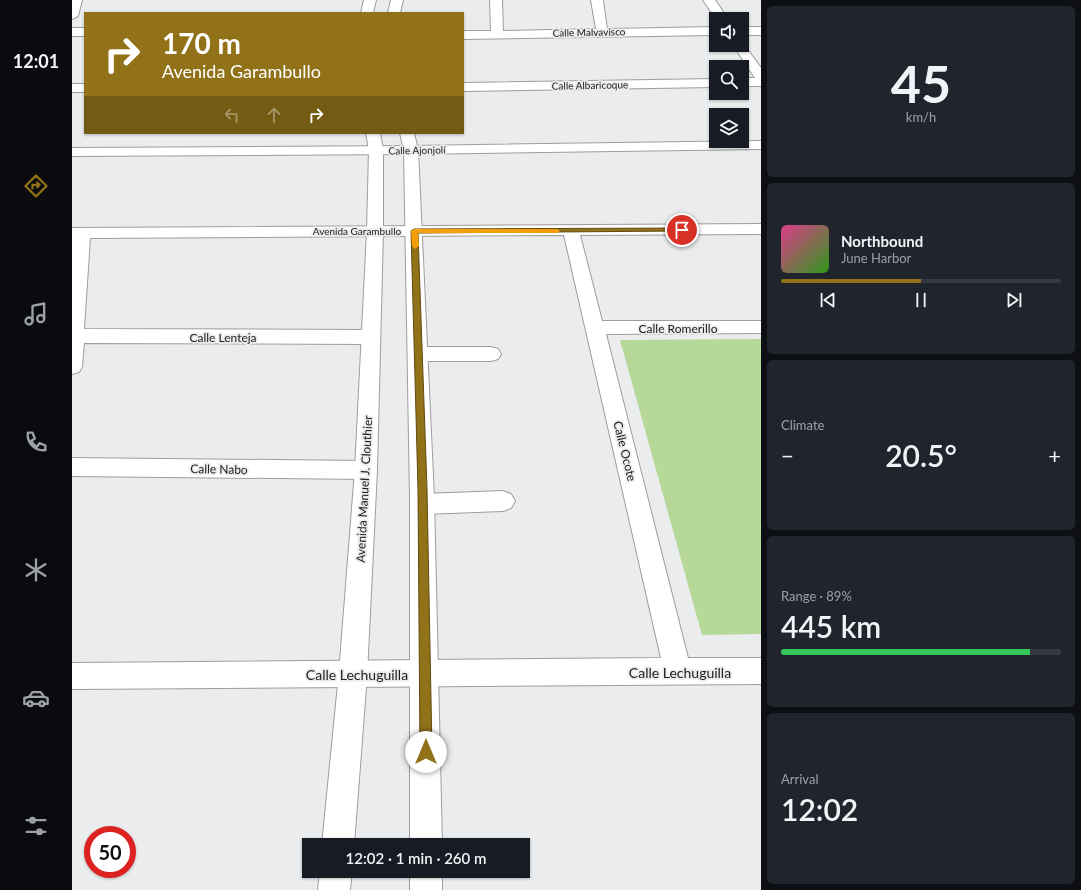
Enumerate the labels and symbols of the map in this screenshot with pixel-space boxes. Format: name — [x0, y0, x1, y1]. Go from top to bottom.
street label: Calle Malvavisco — [552, 25, 626, 39]
street label: Calle Albaricoque — [552, 78, 628, 92]
street label: Calle Ajonjolí — [388, 143, 446, 156]
pin — [665, 213, 699, 247]
street label: Avenida Garambullo — [313, 225, 401, 237]
street label: Calle Romerillo — [639, 321, 718, 336]
street label: Calle Lenteja — [189, 330, 257, 345]
street label: Avenida Manuel J. Clouthier — [353, 414, 375, 563]
street label: Calle Ocote — [610, 419, 640, 483]
street label: Calle Nabo — [190, 461, 248, 477]
street label: Calle Lechuguilla — [629, 664, 731, 681]
street label: Calle Lechuguilla — [306, 666, 408, 683]
position arrow — [405, 731, 447, 773]
speed limit sign: 50 — [84, 826, 136, 878]

